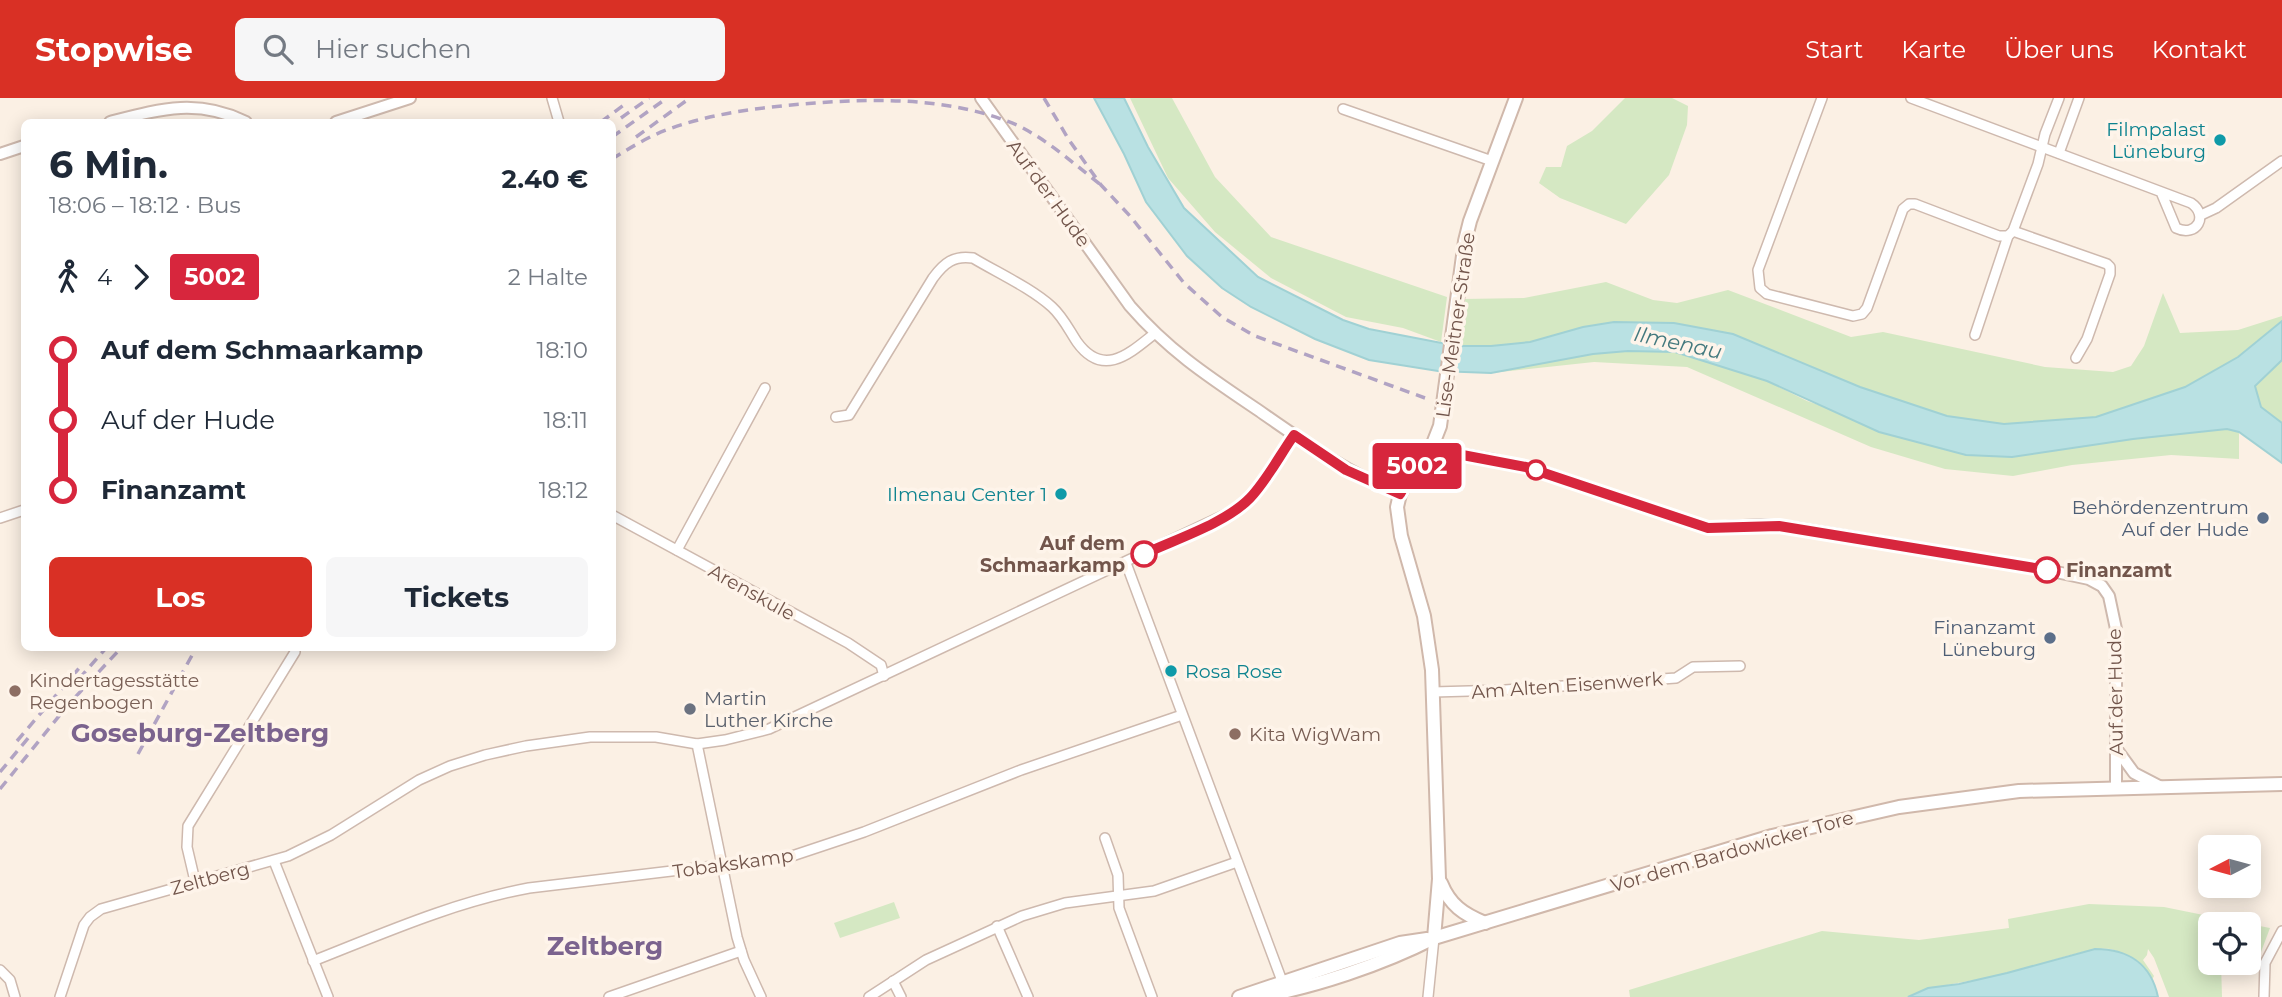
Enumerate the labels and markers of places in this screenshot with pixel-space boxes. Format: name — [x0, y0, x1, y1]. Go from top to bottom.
place label: Filmpalast Lüneburg — [2106, 118, 2206, 163]
marker: Filmpalast Lüneburg — [2212, 132, 2228, 148]
unlabelled marker — [1526, 460, 1546, 480]
place label: Ilmenau Center 1 — [887, 483, 1047, 506]
marker: Ilmenau Center 1 — [1053, 486, 1069, 502]
place label: Behördenzentrum Auf der Hude — [2072, 496, 2249, 541]
marker: Behördenzentrum Auf der Hude — [2255, 510, 2271, 526]
place label: Auf dem Schmaarkamp — [980, 532, 1125, 577]
marker: Auf dem Schmaarkamp — [1131, 541, 1157, 567]
marker: Finanzamt — [2034, 557, 2060, 583]
place label: Finanzamt — [2066, 559, 2172, 582]
place label: Finanzamt Lüneburg — [1933, 616, 2036, 661]
marker: Finanzamt Lüneburg — [2042, 630, 2058, 646]
place label: Rosa Rose — [1185, 660, 1283, 683]
marker: Rosa Rose — [1163, 663, 1179, 679]
place label: Kindertagesstätte Regenbogen — [29, 669, 199, 714]
marker: Kindertagesstätte Regenbogen — [7, 683, 23, 699]
place label: Martin Luther Kirche — [704, 687, 833, 732]
marker: Martin Luther Kirche — [682, 701, 698, 717]
place label: Kita WigWam — [1249, 723, 1381, 746]
marker: Kita WigWam — [1227, 726, 1243, 742]

